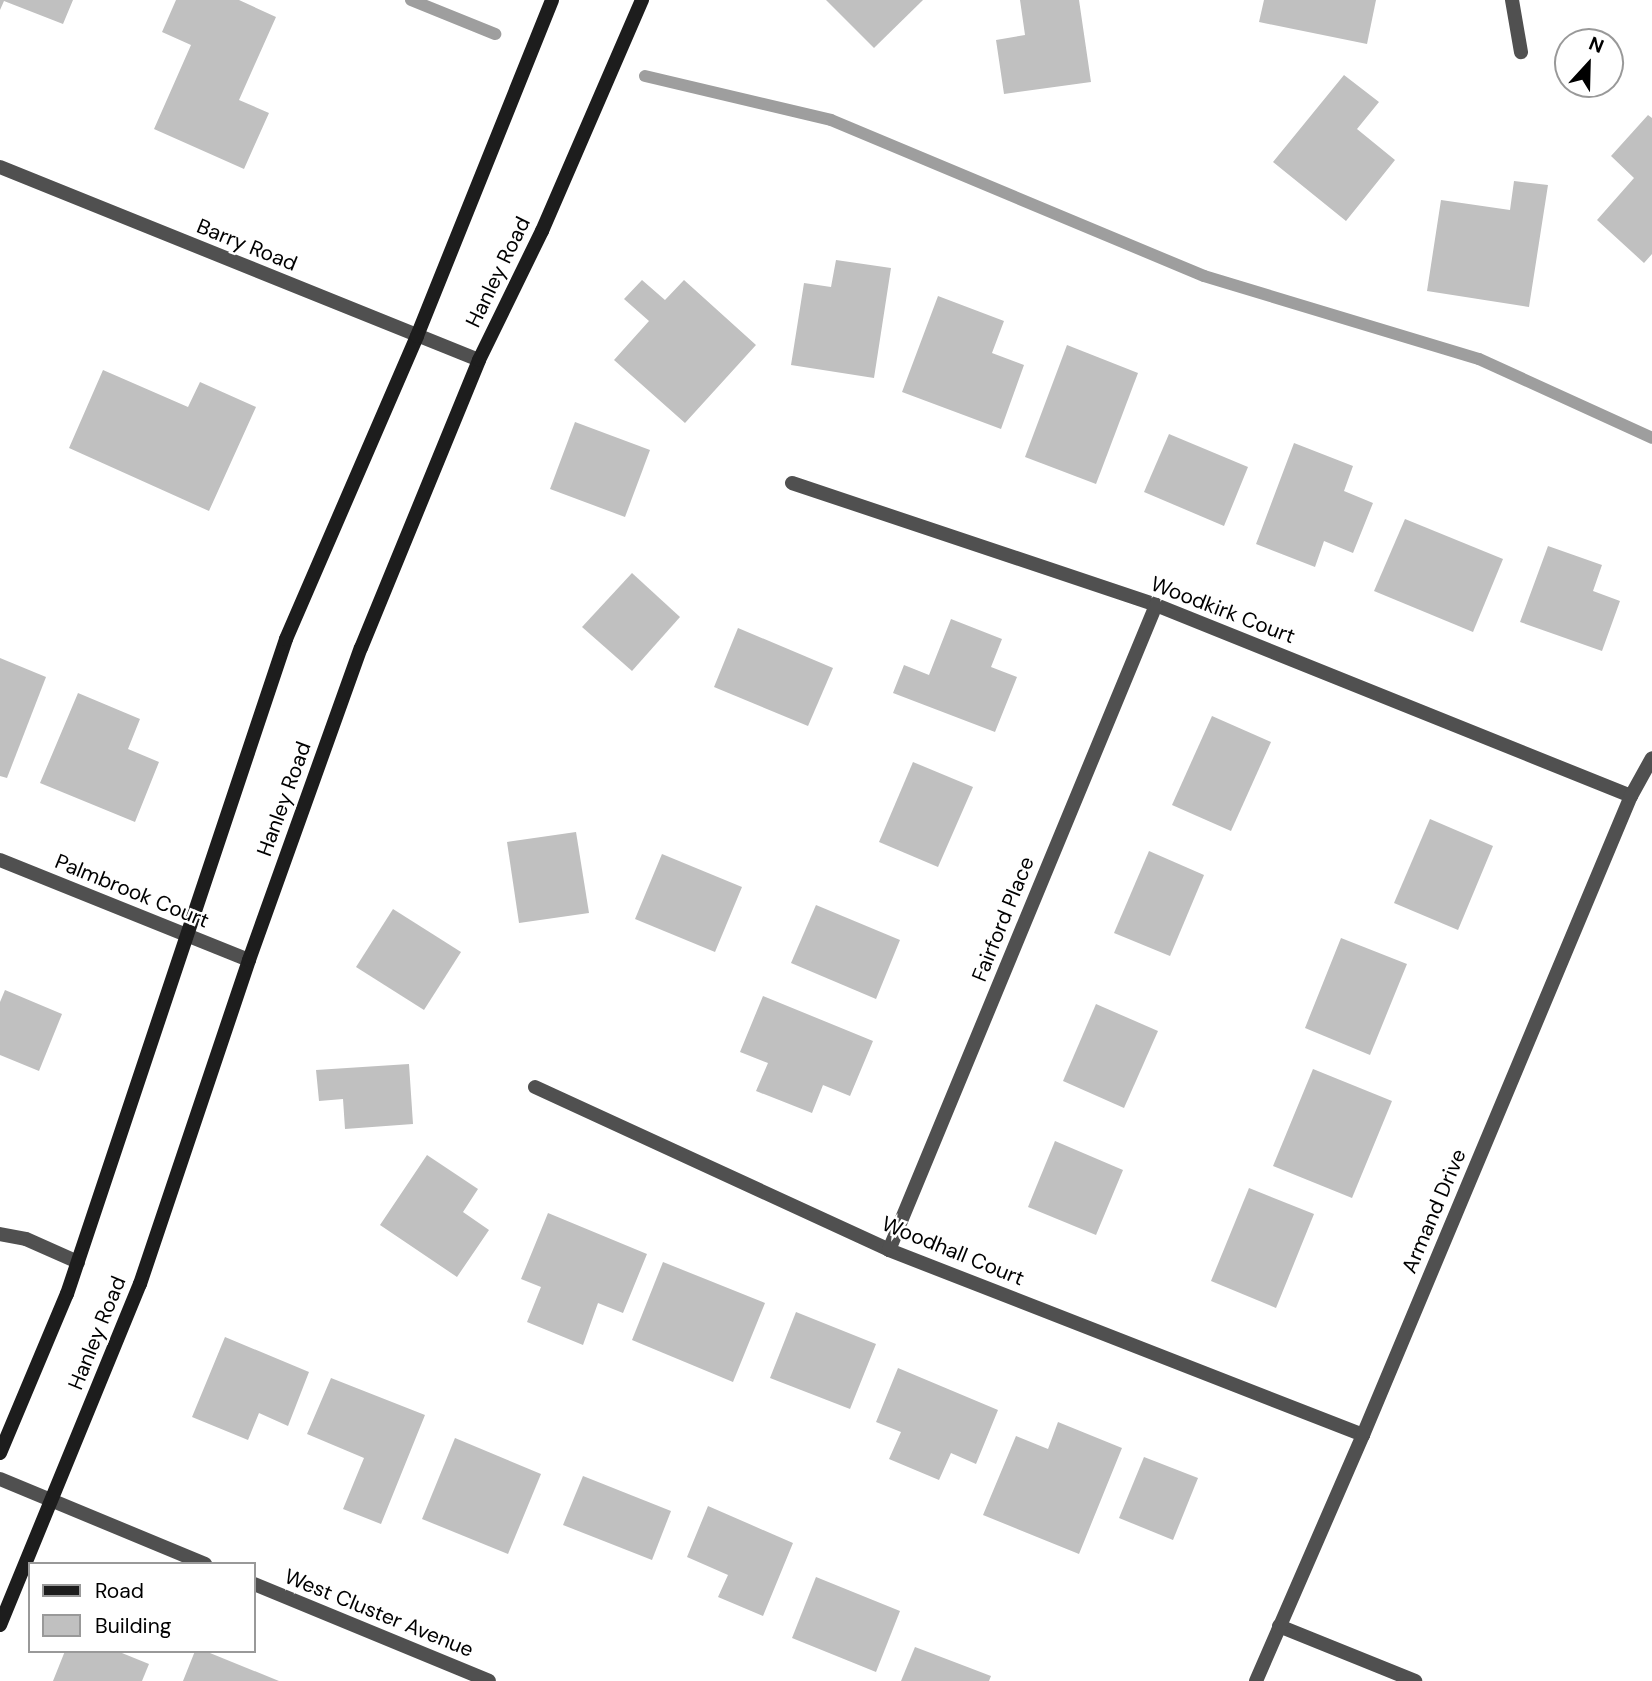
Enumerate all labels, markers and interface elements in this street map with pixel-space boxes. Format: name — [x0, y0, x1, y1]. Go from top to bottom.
north arrow — [1554, 28, 1624, 98]
text: N — [1585, 31, 1607, 59]
street label: Hanley Road — [460, 212, 536, 332]
street label: Barry Road — [193, 214, 301, 276]
street label: Woodkirk Court — [1147, 571, 1299, 649]
street label: Hanley Road — [252, 738, 316, 860]
street label: Palmbrook Court — [51, 849, 213, 933]
street label: Fairford Place — [967, 853, 1039, 985]
street label: Armand Drive — [1397, 1145, 1471, 1277]
street label: Woodhall Court — [878, 1211, 1028, 1291]
street label: Hanley Road — [63, 1273, 131, 1393]
legend — [28, 1562, 256, 1653]
street label: West Cluster Avenue — [281, 1564, 477, 1662]
text: Road — [95, 1577, 144, 1605]
text: Building — [95, 1612, 171, 1640]

